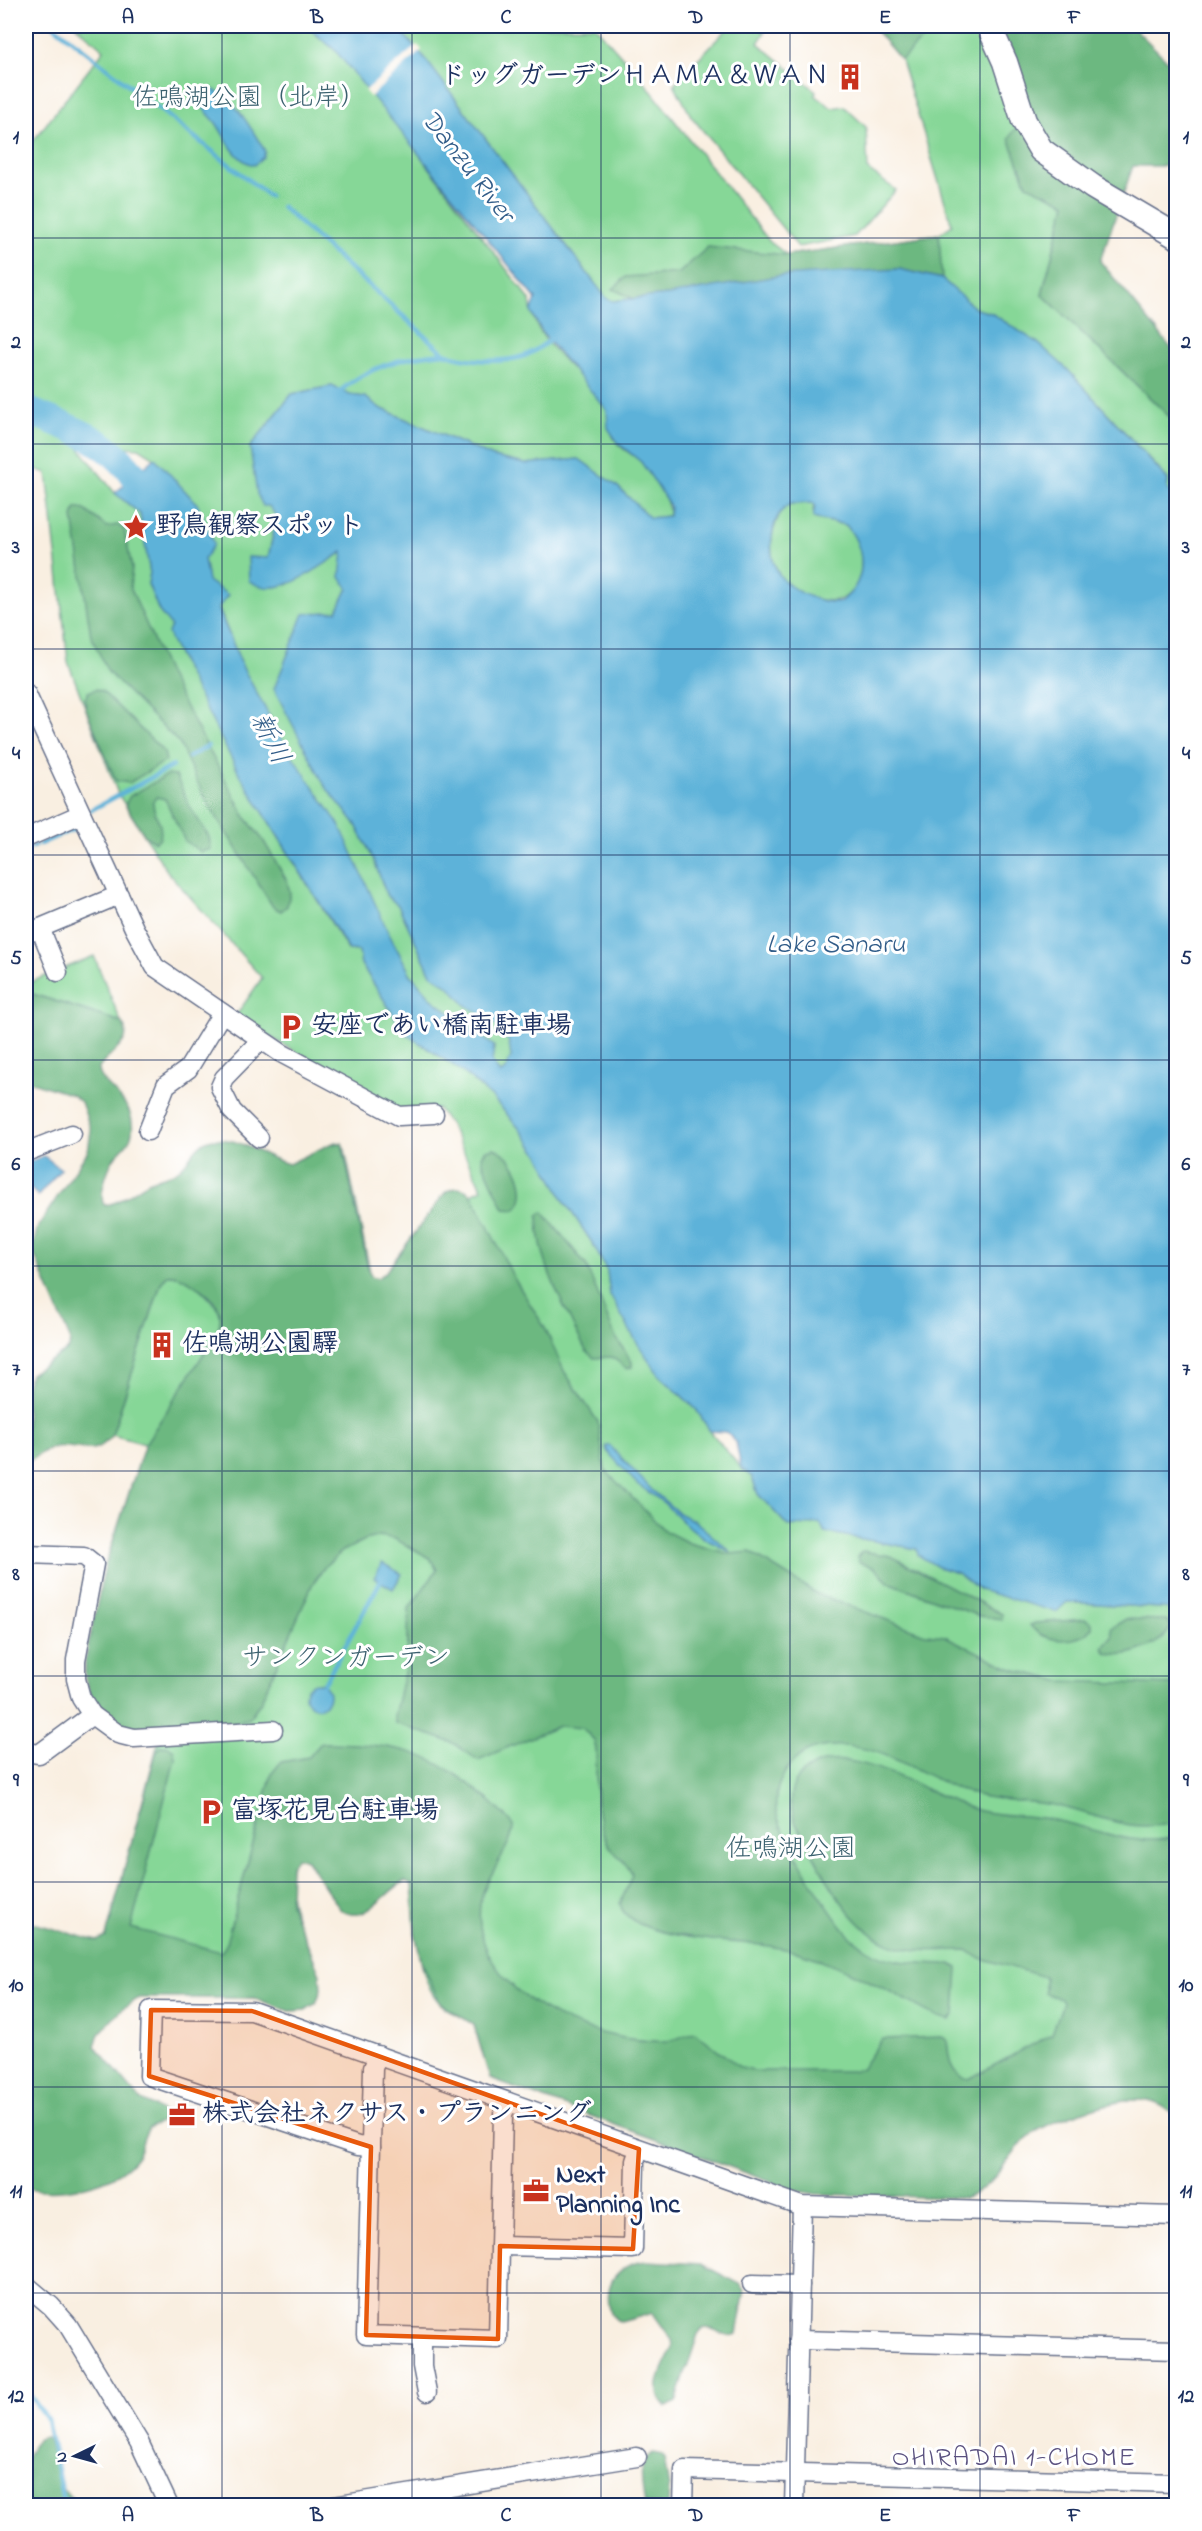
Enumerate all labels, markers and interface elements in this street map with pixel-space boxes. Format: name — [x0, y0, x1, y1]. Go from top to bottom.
text: A — [122, 4, 134, 33]
text: B — [309, 4, 324, 33]
text: C — [501, 4, 512, 33]
text: D — [688, 4, 703, 33]
text: E — [879, 4, 891, 33]
text: F — [1067, 4, 1081, 33]
place label: ドッグガーデンＨＡＭＡ＆ＷＡＮ — [440, 58, 830, 96]
building icon: ドッグガーデンＨＡＭＡ＆ＷＡＮ — [835, 62, 865, 92]
park label: 佐鳴湖公園（北岸） — [132, 80, 366, 118]
water label: Danzu River — [411, 103, 525, 234]
text: 1 — [13, 124, 20, 153]
text: 1 — [1183, 124, 1190, 153]
text: 2 — [10, 329, 21, 358]
text: 2 — [1180, 329, 1191, 358]
place label: 野鳥観察スポット — [156, 508, 364, 546]
place icon: 野鳥観察スポット — [121, 512, 151, 542]
text: 3 — [11, 534, 20, 563]
text: 3 — [1181, 534, 1190, 563]
water label: 新川 — [239, 706, 299, 772]
text: 4 — [12, 740, 21, 769]
text: 4 — [1182, 740, 1191, 769]
water label: Lake Sanaru — [767, 926, 905, 965]
text: 5 — [10, 945, 22, 974]
text: 5 — [1180, 945, 1192, 974]
place label: 安座であい橋南駐車場 — [311, 1008, 572, 1046]
parking icon: 安座であい橋南駐車場 — [276, 1012, 306, 1042]
text: 6 — [12, 1151, 21, 1180]
text: 6 — [1182, 1151, 1191, 1180]
place label: 佐鳴湖公園驛 — [182, 1326, 338, 1364]
building icon: 佐鳴湖公園驛 — [147, 1330, 177, 1360]
text: 7 — [12, 1356, 21, 1385]
text: 7 — [1182, 1356, 1191, 1385]
text: 8 — [11, 1561, 20, 1590]
text: 8 — [1181, 1561, 1190, 1590]
park label: サンクンガーデン — [242, 1640, 450, 1678]
text: 9 — [12, 1767, 20, 1796]
text: 9 — [1182, 1767, 1190, 1796]
place label: 富塚花見台駐車場 — [231, 1793, 439, 1831]
parking icon: 富塚花見台駐車場 — [196, 1797, 226, 1827]
park label: 佐鳴湖公園 — [726, 1831, 856, 1869]
text: 10 — [9, 1972, 24, 2001]
text: 10 — [1179, 1972, 1194, 2001]
place label: 株式会社ネクサス・プランニング — [202, 2096, 591, 2134]
office icon: 株式会社ネクサス・プランニング — [167, 2100, 197, 2130]
place label: Next Planning Inc — [556, 2157, 681, 2226]
office icon: Next Planning Inc — [521, 2176, 551, 2206]
text: 11 — [10, 2178, 23, 2207]
text: 11 — [1180, 2178, 1193, 2207]
text: 12 — [8, 2383, 24, 2412]
text: 12 — [1178, 2383, 1194, 2412]
north arrow — [45, 2426, 105, 2486]
district label: OHIRADAI 1-CHOME — [892, 2439, 1136, 2478]
text: N — [50, 2451, 74, 2464]
text: A — [122, 2502, 134, 2531]
text: B — [309, 2502, 324, 2531]
text: C — [501, 2502, 512, 2531]
text: D — [688, 2502, 703, 2531]
text: E — [879, 2502, 891, 2531]
text: F — [1067, 2502, 1081, 2531]

